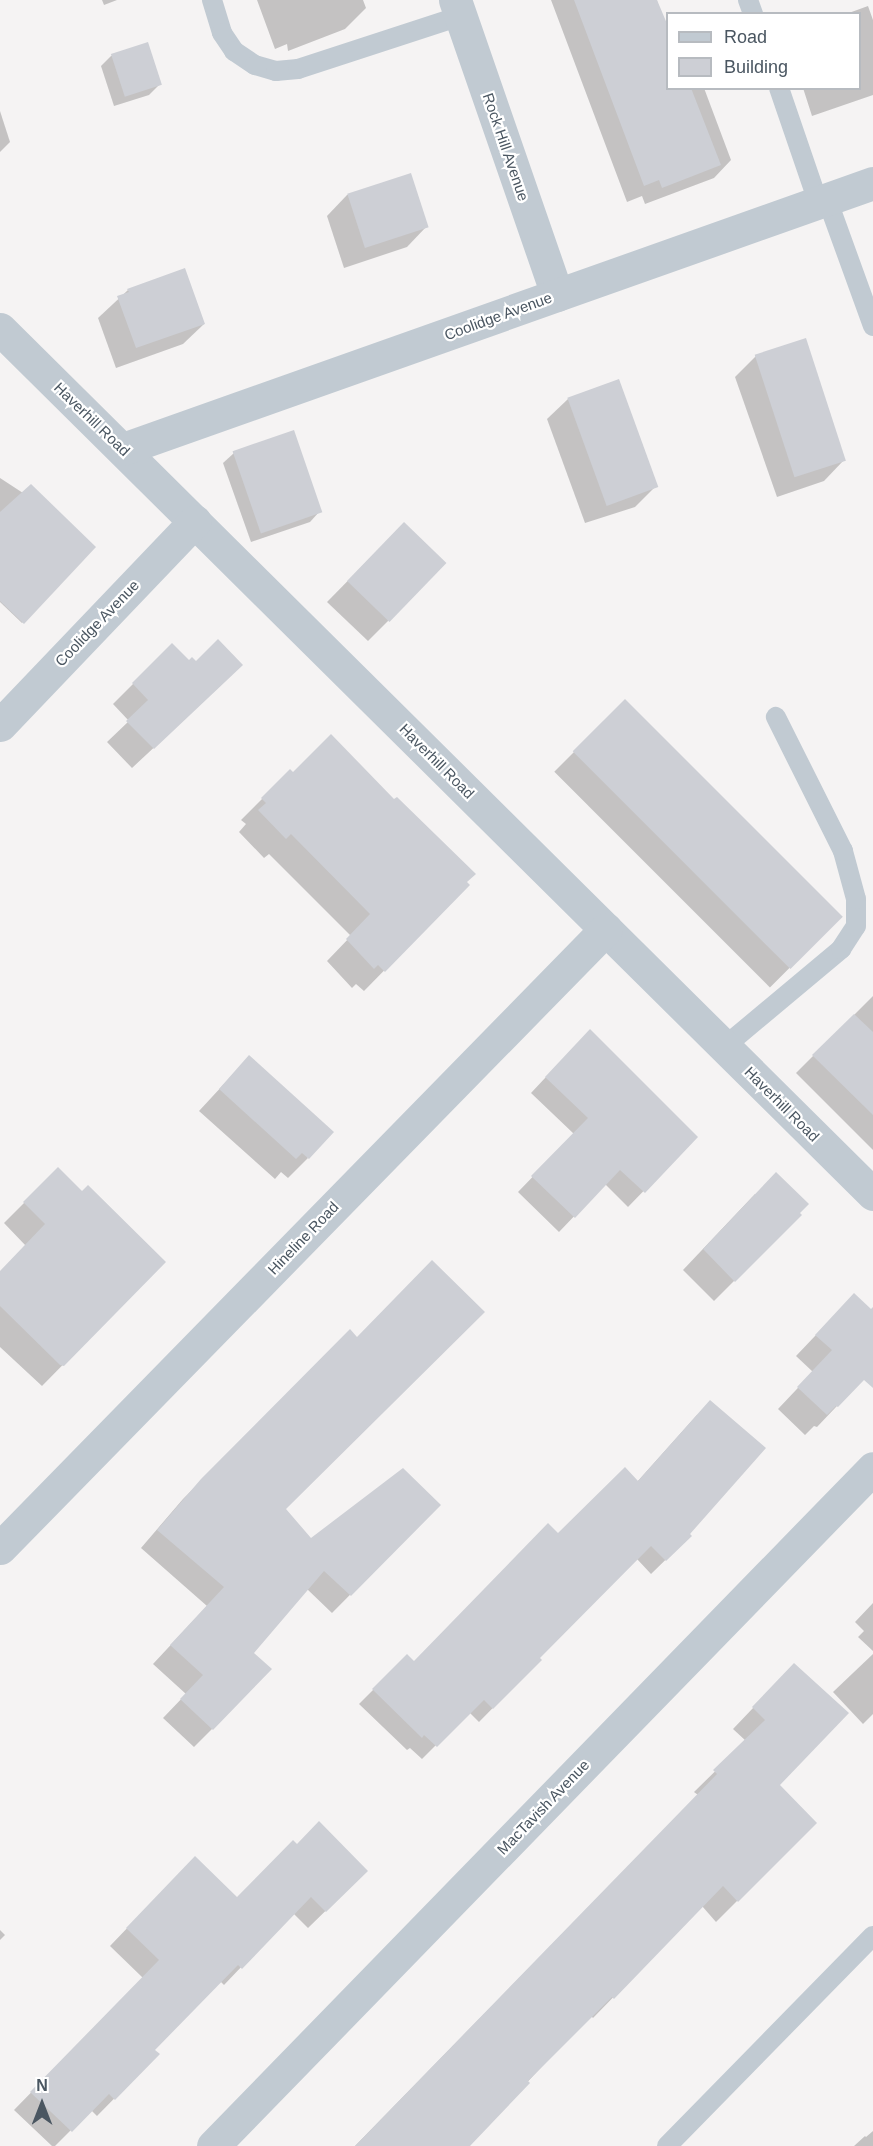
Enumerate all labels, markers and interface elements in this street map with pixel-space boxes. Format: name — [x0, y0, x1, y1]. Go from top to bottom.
legend — [666, 12, 861, 90]
text: Road — [724, 27, 767, 47]
text: Building — [724, 57, 788, 77]
street label: Rock Hill Avenue — [479, 90, 533, 204]
street label: Coolidge Avenue — [441, 288, 555, 344]
street label: Haverhill Road — [50, 378, 134, 460]
street label: Coolidge Avenue — [51, 576, 143, 670]
street label: Haverhill Road — [396, 720, 478, 802]
street label: Haverhill Road — [741, 1063, 823, 1145]
street label: Hineline Road — [264, 1198, 342, 1278]
street label: MacTavish Avenue — [493, 1756, 593, 1858]
north arrow — [12, 2074, 72, 2134]
text: N — [36, 2077, 48, 2094]

